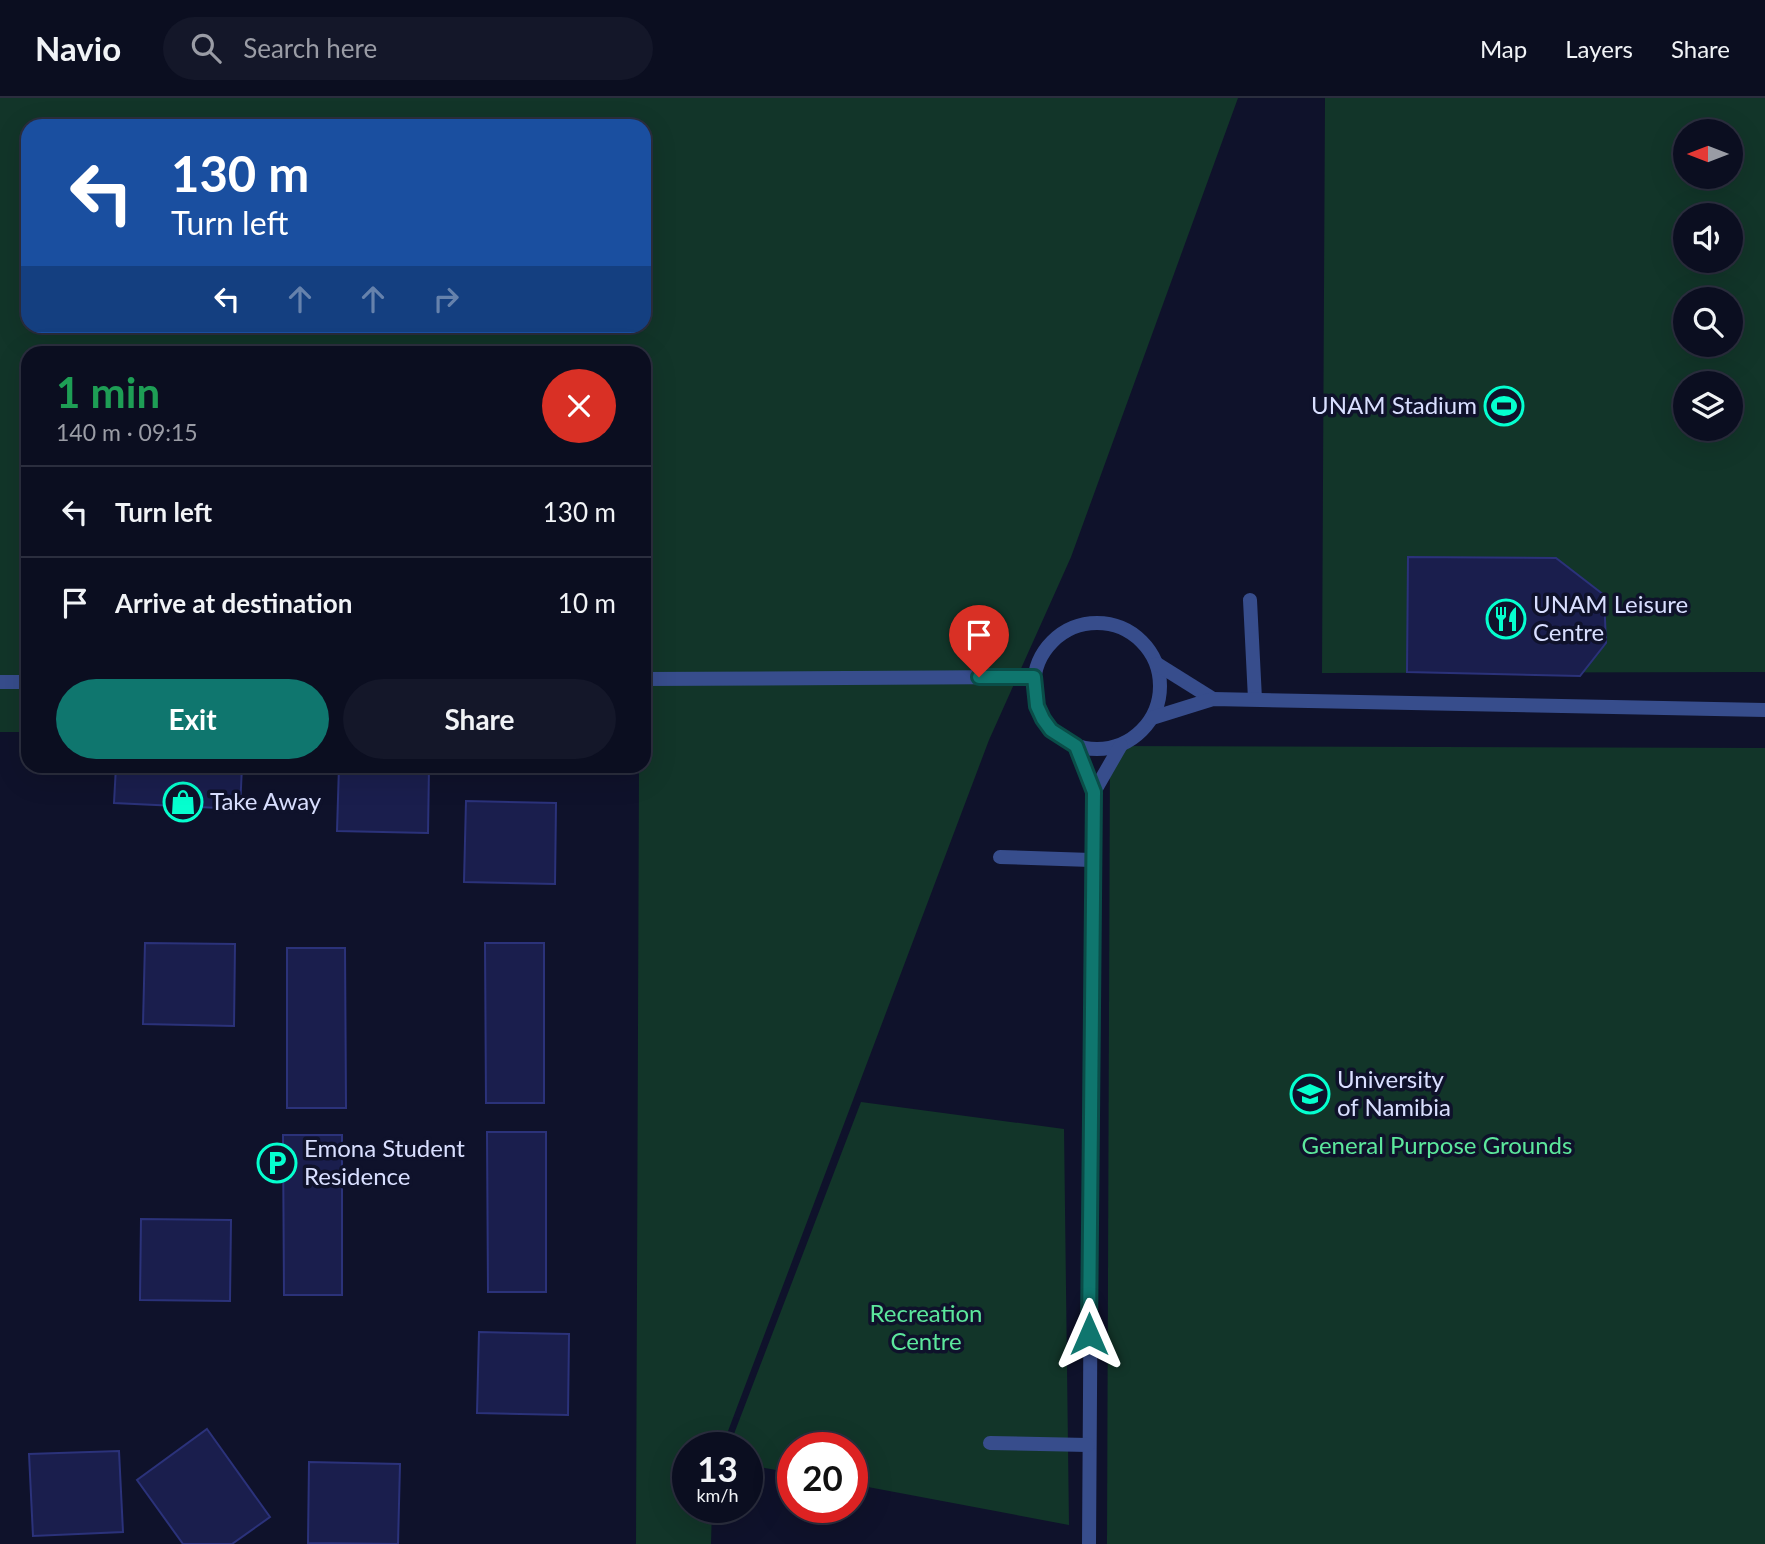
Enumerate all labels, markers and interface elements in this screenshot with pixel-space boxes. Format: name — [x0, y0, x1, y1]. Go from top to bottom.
search box — [163, 17, 653, 80]
text: Navio — [35, 28, 121, 68]
icon: search — [187, 29, 225, 67]
text: Search here — [243, 32, 377, 64]
text: Map — [1480, 34, 1527, 63]
text: Layers — [1565, 34, 1633, 63]
text: Share — [1671, 34, 1730, 63]
north arrow — [1673, 119, 1743, 189]
map controls — [1673, 119, 1743, 441]
text: 130 m — [171, 144, 309, 202]
icon: left — [56, 147, 147, 238]
text: Turn left — [171, 203, 288, 242]
button: sound — [1673, 203, 1743, 273]
icon: left — [208, 280, 246, 318]
icon: ahead — [281, 280, 319, 318]
icon: ahead — [354, 280, 392, 318]
icon: right — [427, 280, 465, 318]
button: search — [1673, 287, 1743, 357]
text: 1 min — [56, 367, 160, 417]
button: close — [542, 369, 616, 443]
button: layers — [1673, 371, 1743, 441]
sports icon: UNAM Stadium — [1483, 385, 1525, 427]
place label: UNAM Stadium — [1311, 390, 1477, 419]
text: 140 m · 09:15 — [56, 418, 198, 446]
icon: left — [56, 493, 94, 531]
text: Turn left — [115, 496, 212, 528]
text: 130 m — [543, 496, 616, 528]
icon: arrive — [56, 584, 94, 622]
text: Arrive at destination — [115, 587, 352, 619]
text: 10 m — [558, 587, 616, 619]
place label: UNAM Leisure Centre — [1533, 589, 1688, 646]
restaurant icon: UNAM Leisure Centre — [1485, 598, 1527, 640]
pin — [949, 605, 1009, 677]
icon: arrive — [960, 616, 998, 654]
button: Exit — [56, 679, 329, 759]
button: Share — [343, 679, 616, 759]
shop icon: Take Away — [162, 781, 204, 823]
place label: Take Away — [210, 786, 322, 815]
place label: University of Namibia — [1337, 1064, 1451, 1121]
school or university icon: University of Namibia — [1289, 1073, 1331, 1115]
park label: General Purpose Grounds — [1302, 1130, 1572, 1159]
place label: Emona Student Residence — [304, 1133, 465, 1190]
parking icon: Emona Student Residence — [256, 1142, 298, 1184]
position arrow — [1052, 1297, 1126, 1371]
park label: Recreation Centre — [870, 1298, 982, 1355]
speed limit sign: 20 — [777, 1432, 868, 1523]
text: 13 — [697, 1447, 738, 1489]
text: km/h — [696, 1484, 739, 1506]

